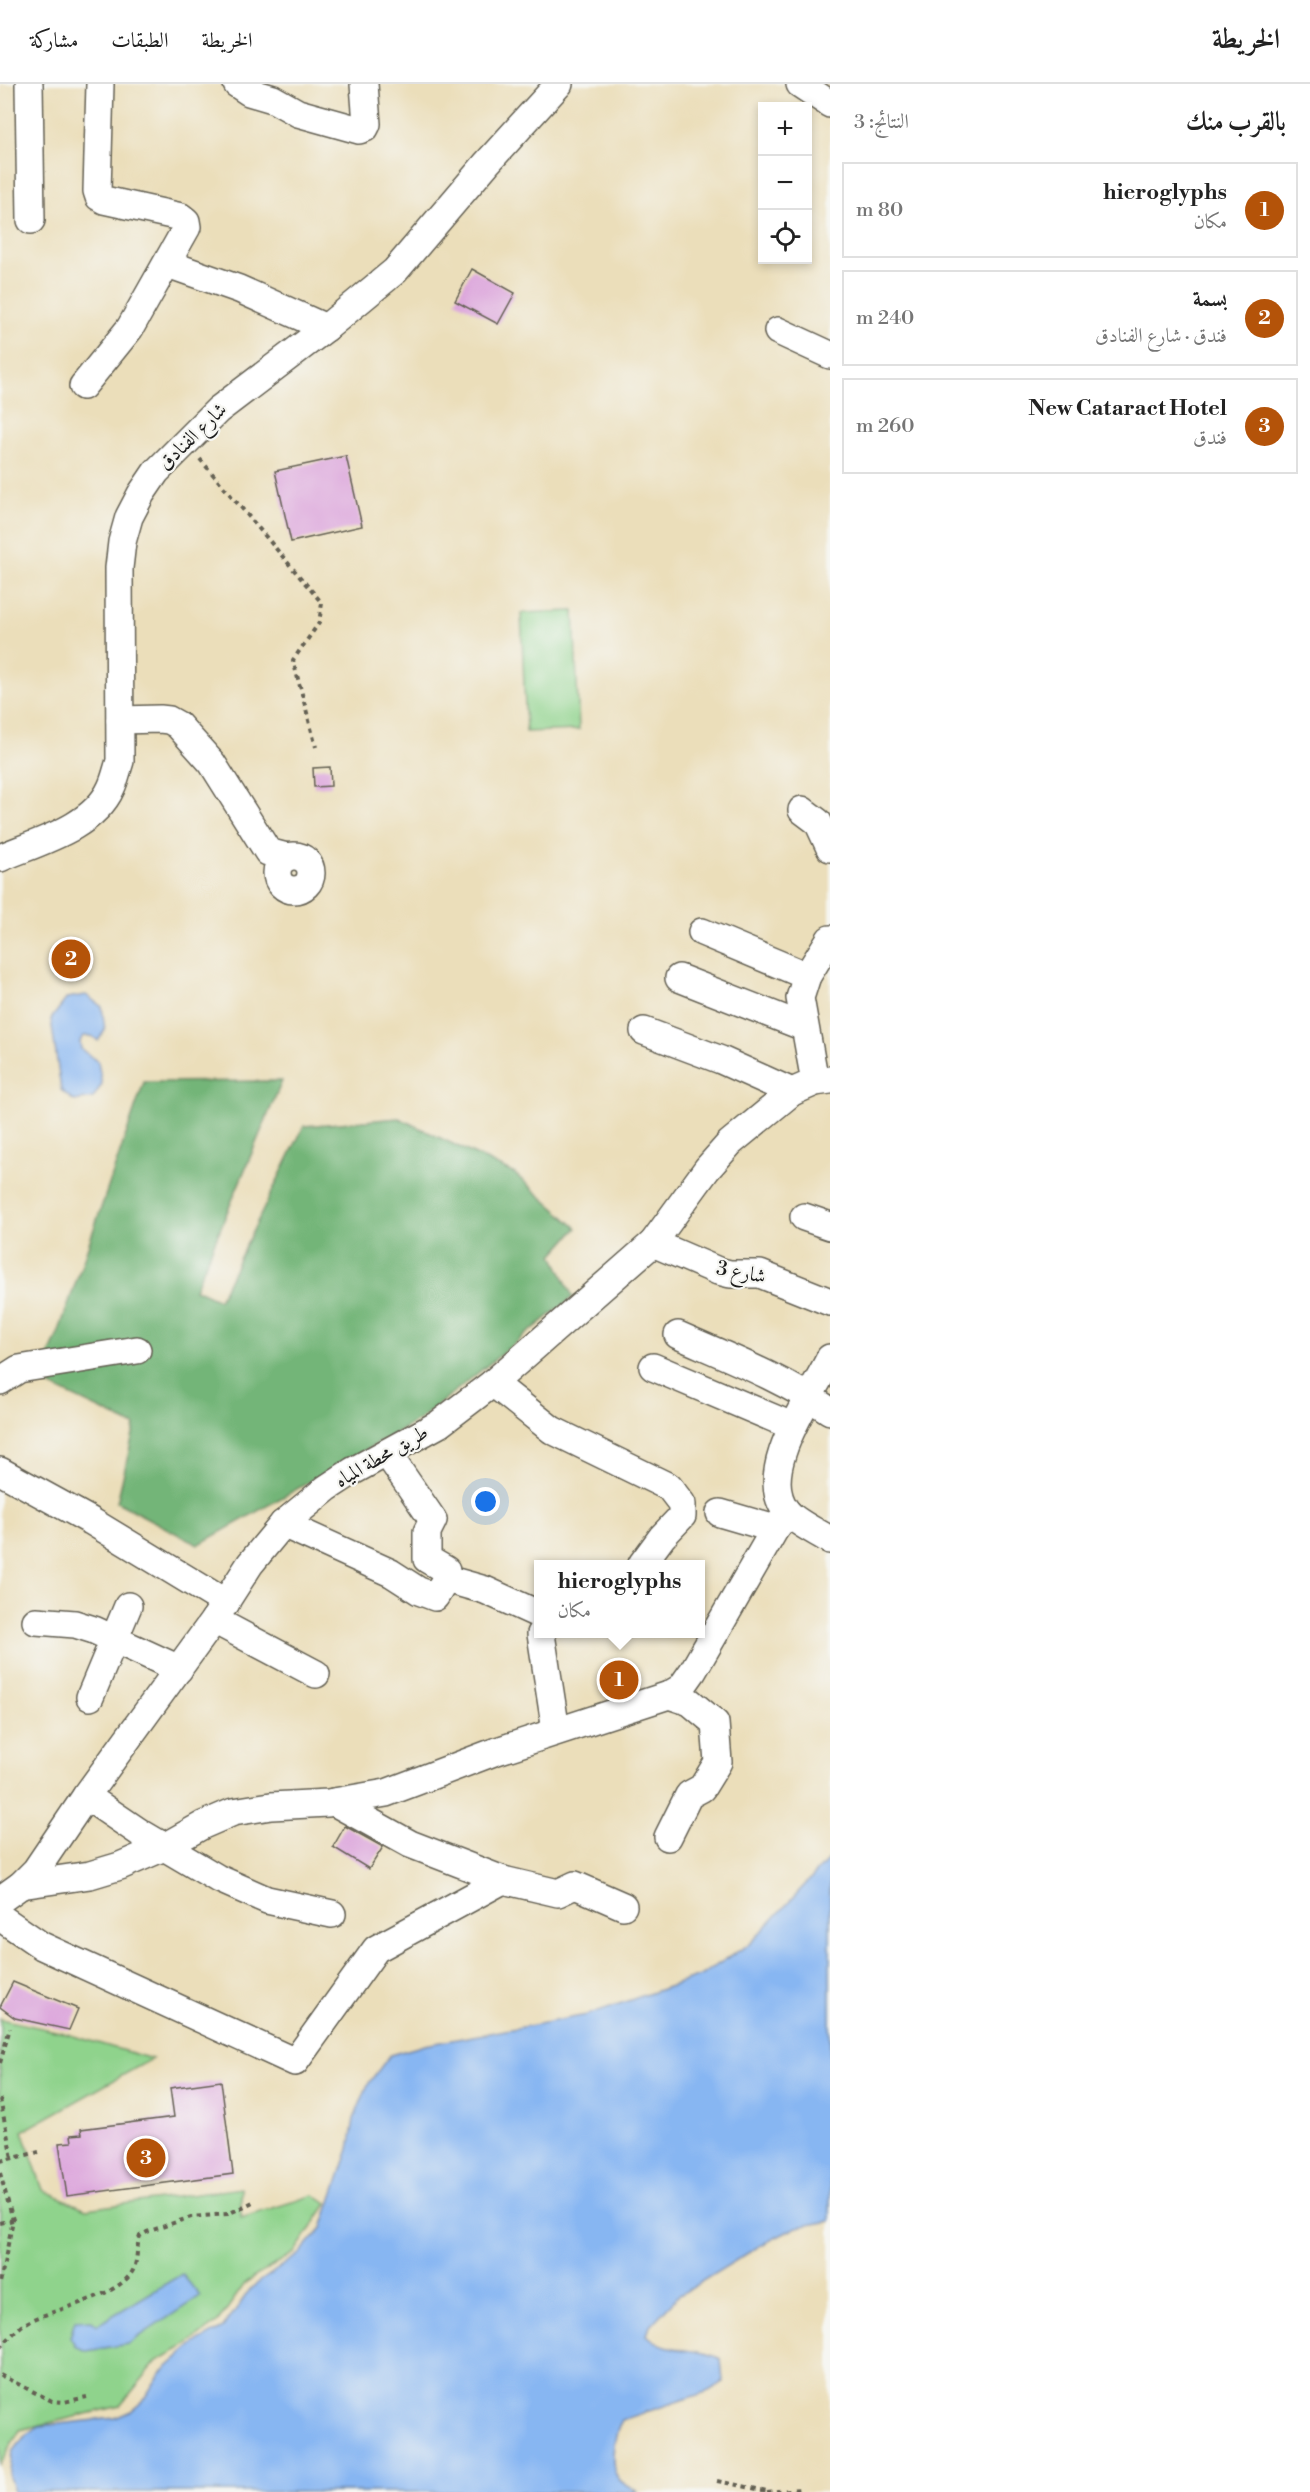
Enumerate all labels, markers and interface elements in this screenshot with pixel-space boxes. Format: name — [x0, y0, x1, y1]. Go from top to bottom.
text: الخريطة — [1212, 22, 1280, 57]
text: مشاركة — [30, 28, 78, 54]
text: الطبقات — [111, 28, 168, 54]
text: الخريطة — [201, 28, 253, 54]
map controls — [758, 102, 812, 264]
button: + — [758, 102, 812, 156]
text: بالقرب منك — [1186, 106, 1286, 138]
text: النتائج: 3 — [854, 110, 909, 135]
button: − — [758, 156, 812, 210]
text: hieroglyphs — [1103, 179, 1227, 206]
text: 80 m — [856, 198, 903, 223]
text: 1 — [1260, 198, 1269, 223]
button: locate — [758, 210, 812, 264]
text: مكان — [1193, 210, 1227, 235]
text: بسمة — [1193, 286, 1227, 313]
text: 240 m — [856, 306, 914, 331]
text: 2 — [1258, 306, 1271, 331]
text: فندق · شارع الفنادق — [1095, 324, 1227, 349]
text: New Cataract Hotel — [1028, 395, 1227, 422]
street label: شارع الفنادق — [153, 398, 236, 479]
text: 260 m — [856, 414, 914, 439]
text: 3 — [1258, 414, 1271, 439]
text: فندق — [1193, 426, 1227, 451]
pin: 2 — [52, 936, 90, 982]
street label: شارع 3 — [713, 1256, 768, 1294]
street label: طريق محطة المياه — [331, 1420, 433, 1494]
your location — [471, 1487, 500, 1516]
popup — [534, 1560, 705, 1638]
text: hieroglyphs — [557, 1568, 682, 1595]
text: مكان — [557, 1599, 591, 1624]
pin: 1 — [600, 1658, 638, 1702]
pin: 3 — [126, 2136, 166, 2180]

